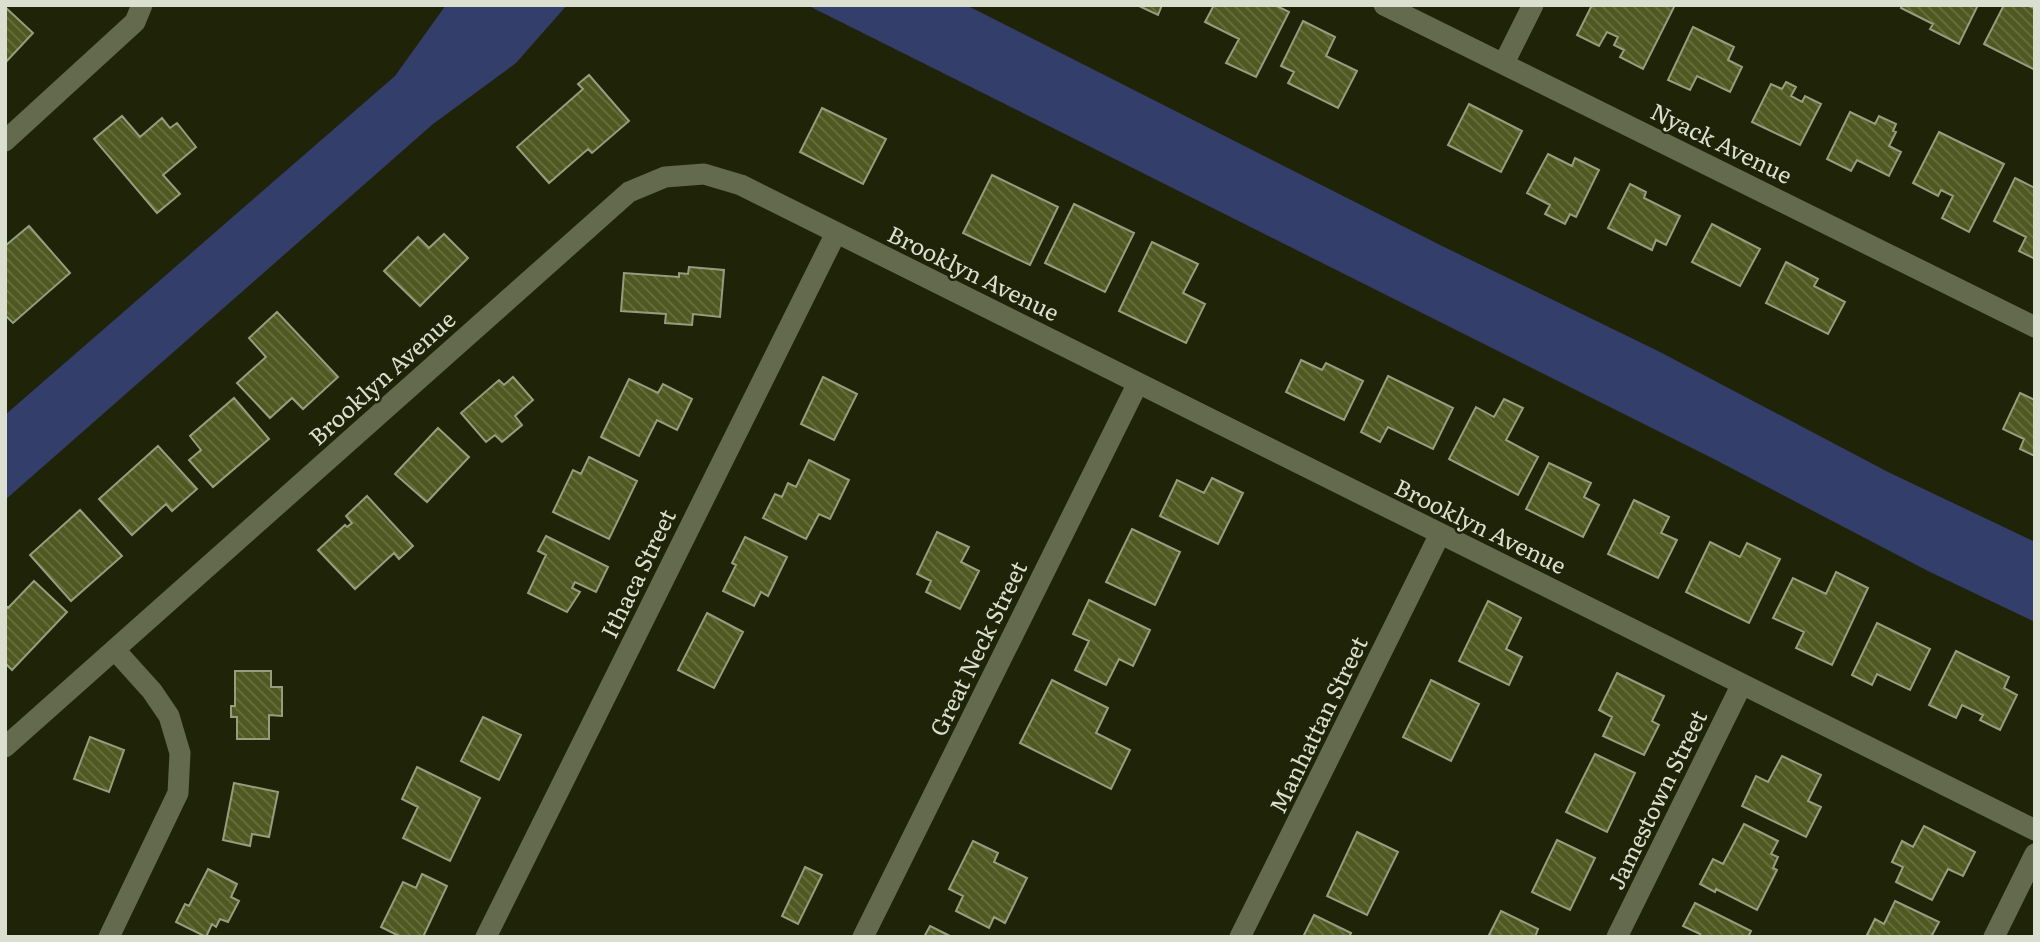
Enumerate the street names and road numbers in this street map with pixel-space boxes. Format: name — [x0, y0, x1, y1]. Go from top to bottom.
street label: Nyack Avenue — [1645, 93, 1799, 191]
street label: Brooklyn Avenue — [882, 216, 1066, 328]
street label: Brooklyn Avenue — [300, 302, 462, 452]
street label: Brooklyn Avenue — [1389, 469, 1573, 581]
street label: Ithaca Street — [591, 502, 683, 643]
street label: Great Neck Street — [920, 554, 1034, 741]
street label: Manhattan Street — [1259, 629, 1375, 818]
street label: Jamestown Street — [1598, 703, 1715, 894]

